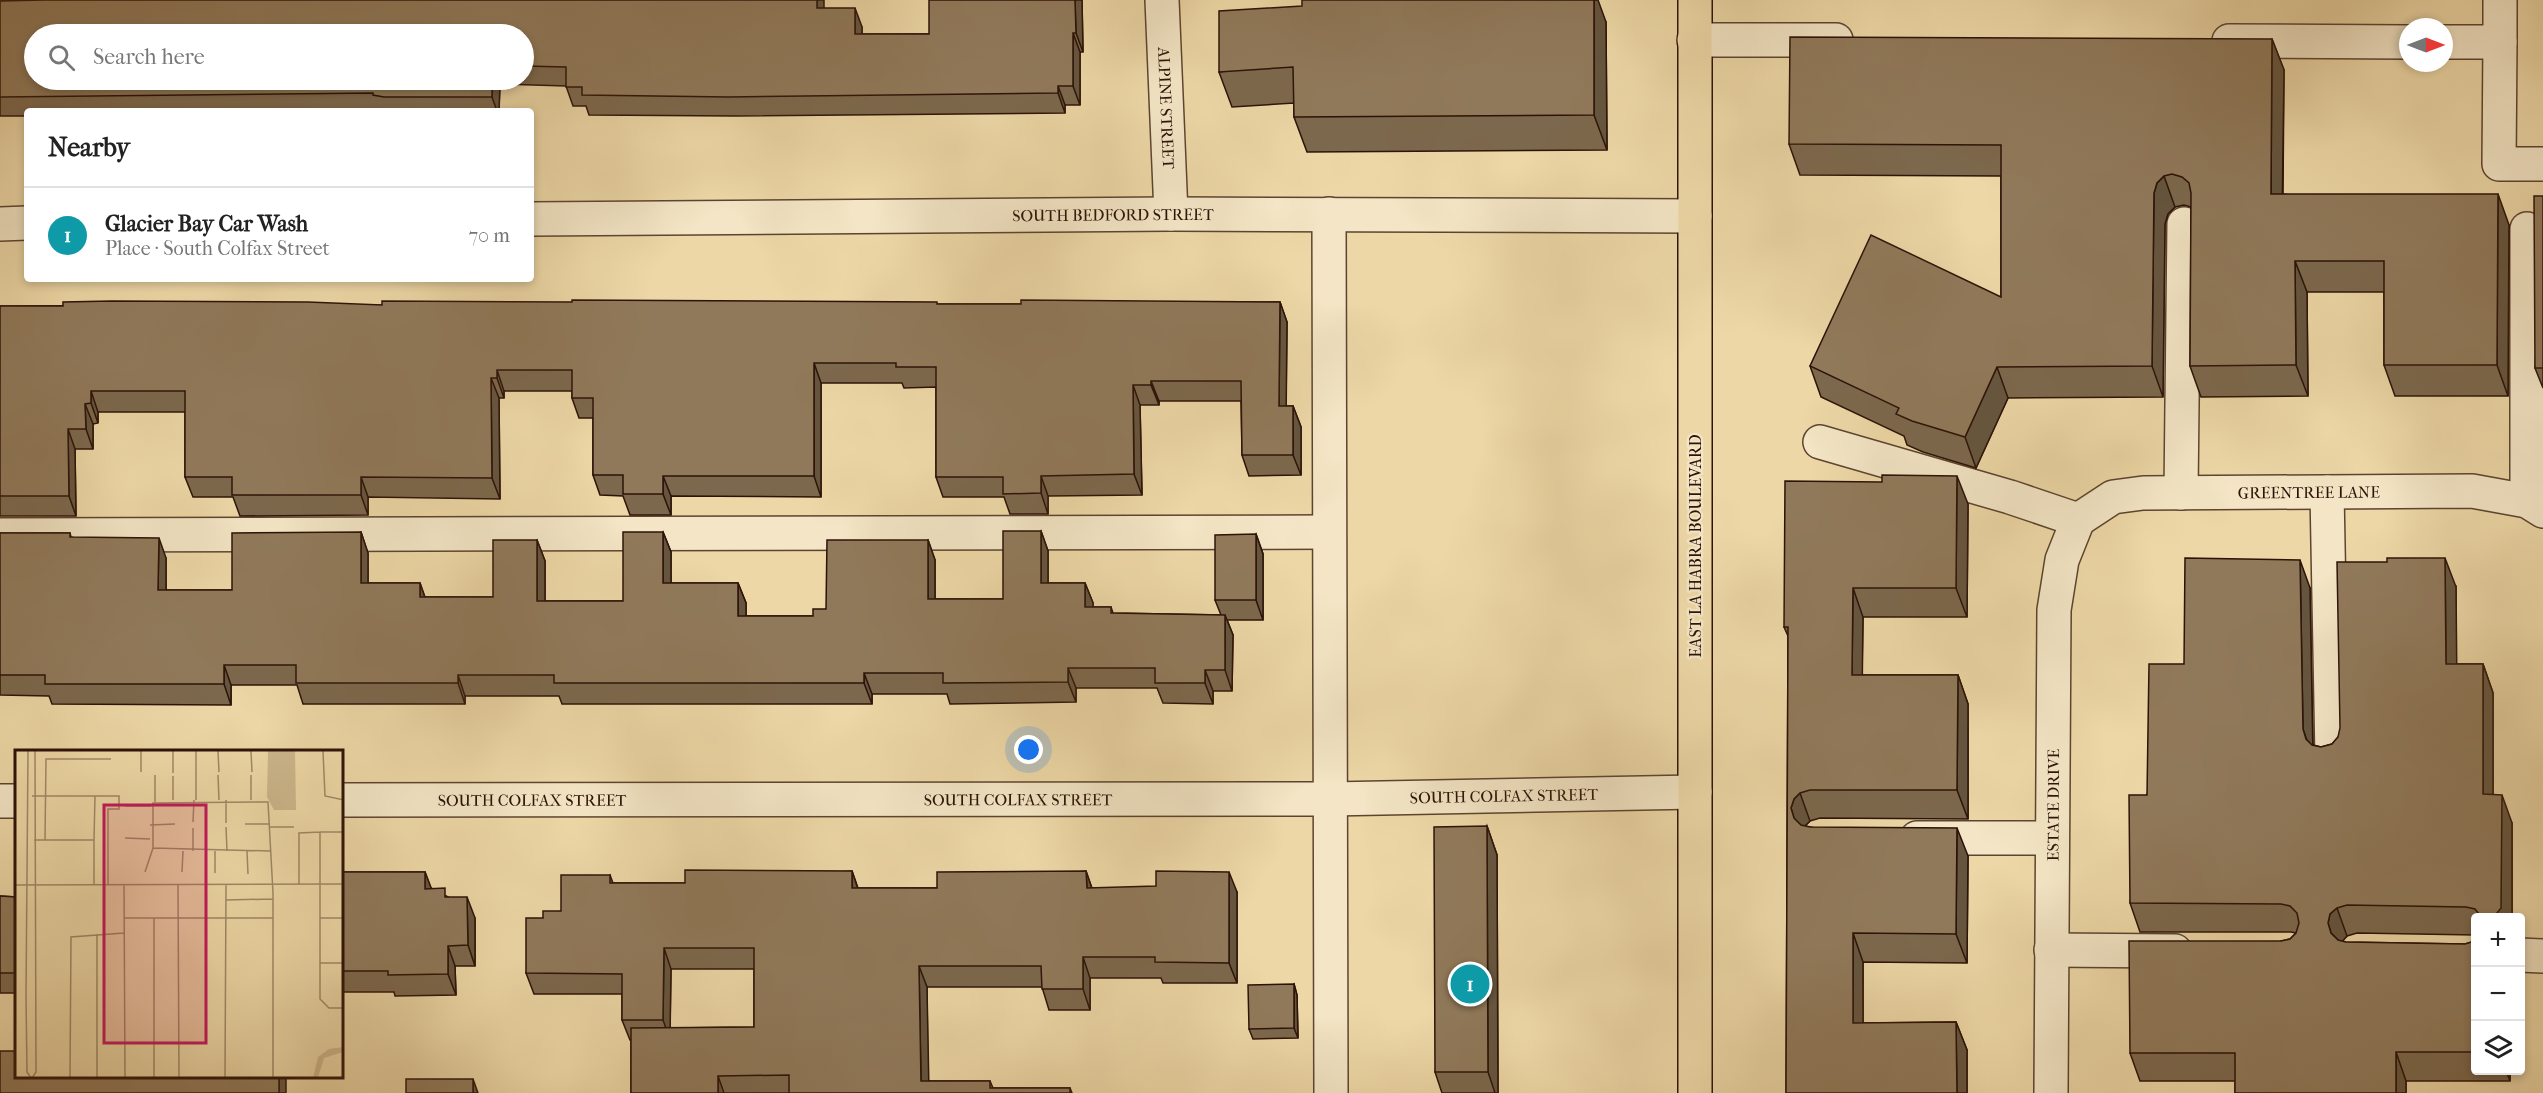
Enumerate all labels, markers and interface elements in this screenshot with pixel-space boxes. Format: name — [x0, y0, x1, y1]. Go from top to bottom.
north arrow — [2399, 18, 2453, 72]
search box — [24, 24, 534, 90]
icon: search — [45, 41, 78, 74]
text: Search here — [93, 44, 205, 70]
street label: ALPINE STREET — [1154, 45, 1179, 170]
text: Nearby — [48, 132, 130, 163]
street label: SOUTH BEDFORD STREET — [1012, 204, 1214, 225]
text: Glacier Bay Car Wash — [105, 211, 308, 237]
text: 1 — [64, 224, 71, 247]
text: 70 m — [468, 224, 510, 247]
text: Place · South Colfax Street — [105, 237, 330, 260]
street label: EAST LA HABRA BOULEVARD — [1686, 434, 1705, 658]
street label: GREENTREE LANE — [2238, 482, 2380, 502]
your location — [1014, 735, 1043, 764]
street label: ESTATE DRIVE — [2043, 748, 2063, 861]
inset map — [15, 750, 344, 1078]
street label: SOUTH COLFAX STREET — [1410, 784, 1599, 807]
street label: SOUTH COLFAX STREET — [438, 790, 626, 809]
street label: SOUTH COLFAX STREET — [924, 790, 1112, 809]
map controls — [2471, 913, 2525, 1075]
button: + — [2471, 913, 2525, 967]
pin: 1 — [1450, 962, 1490, 1006]
button: − — [2471, 967, 2525, 1021]
button: layers — [2471, 1021, 2525, 1075]

